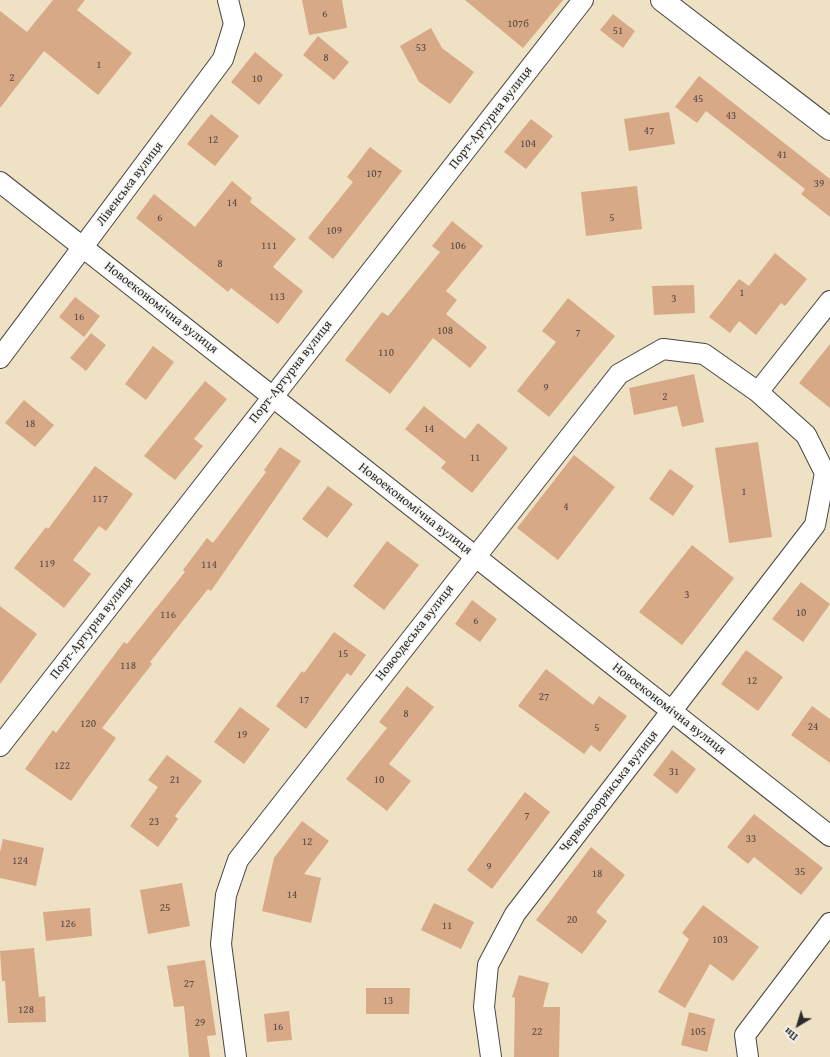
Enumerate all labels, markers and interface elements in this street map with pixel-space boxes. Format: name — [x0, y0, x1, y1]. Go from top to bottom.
house number: 6 — [322, 7, 328, 21]
house number: 107б — [507, 17, 529, 31]
house number: 51 — [613, 24, 623, 38]
house number: 53 — [416, 41, 426, 55]
house number: 8 — [323, 51, 329, 65]
house number: 1 — [96, 58, 102, 72]
street label: Порт-Артурна вулиця — [446, 64, 536, 172]
house number: 2 — [9, 71, 15, 85]
house number: 10 — [252, 72, 262, 86]
house number: 45 — [693, 92, 703, 106]
house number: 43 — [726, 109, 736, 123]
house number: 47 — [644, 124, 654, 138]
house number: 12 — [208, 133, 218, 147]
house number: 104 — [520, 137, 536, 151]
street label: Лівенська вулиця — [93, 139, 167, 229]
house number: 41 — [777, 148, 787, 162]
house number: 107 — [366, 167, 382, 181]
house number: 39 — [814, 177, 824, 191]
house number: 14 — [227, 196, 237, 210]
house number: 6 — [157, 211, 163, 225]
house number: 5 — [609, 211, 615, 225]
house number: 109 — [326, 224, 342, 238]
house number: 111 — [261, 239, 277, 253]
house number: 106 — [450, 239, 466, 253]
house number: 8 — [217, 257, 223, 271]
street label: Новоекономічна вулиця — [101, 259, 221, 357]
house number: 1 — [739, 286, 745, 300]
house number: 113 — [269, 290, 285, 304]
house number: 3 — [671, 292, 677, 306]
house number: 16 — [74, 310, 84, 324]
street label: Порт-Артурна вулиця — [246, 318, 336, 426]
house number: 108 — [437, 324, 453, 338]
house number: 7 — [575, 326, 581, 340]
house number: 110 — [378, 346, 394, 360]
house number: 9 — [543, 381, 549, 395]
house number: 2 — [662, 390, 668, 404]
house number: 18 — [25, 417, 35, 431]
house number: 14 — [424, 422, 434, 436]
house number: 11 — [470, 451, 480, 465]
street label: Новоекономічна вулиця — [355, 460, 475, 558]
house number: 1 — [741, 485, 747, 499]
house number: 117 — [92, 492, 108, 506]
house number: 4 — [563, 500, 569, 514]
house number: 119 — [39, 557, 55, 571]
house number: 114 — [201, 558, 217, 572]
street label: Порт-Артурна вулиця — [47, 574, 137, 682]
street label: Новоодеська вулиця — [373, 582, 457, 684]
house number: 3 — [684, 588, 690, 602]
house number: 10 — [796, 606, 806, 620]
house number: 116 — [160, 608, 176, 622]
house number: 6 — [473, 614, 479, 628]
house number: 15 — [338, 647, 348, 661]
house number: 118 — [120, 659, 136, 673]
street label: Новоекономічна вулиця — [609, 660, 729, 758]
house number: 12 — [747, 674, 757, 688]
house number: 27 — [539, 690, 549, 704]
house number: 17 — [299, 693, 309, 707]
house number: 8 — [403, 707, 409, 721]
house number: 120 — [80, 717, 96, 731]
house number: 24 — [808, 720, 818, 734]
house number: 5 — [594, 721, 600, 735]
house number: 19 — [237, 728, 247, 742]
street label: Червонозорянська вулиця — [556, 728, 662, 856]
house number: 122 — [54, 759, 70, 773]
house number: 31 — [669, 765, 679, 779]
house number: 21 — [170, 773, 180, 787]
house number: 10 — [374, 773, 384, 787]
house number: 7 — [524, 809, 530, 823]
house number: 23 — [149, 815, 159, 829]
house number: 33 — [746, 832, 756, 846]
house number: 12 — [302, 835, 312, 849]
house number: 124 — [12, 854, 28, 868]
house number: 9 — [486, 860, 492, 874]
house number: 35 — [795, 865, 805, 879]
house number: 18 — [592, 867, 602, 881]
house number: 14 — [287, 888, 297, 902]
house number: 25 — [160, 901, 170, 915]
house number: 20 — [567, 913, 577, 927]
house number: 126 — [60, 917, 76, 931]
house number: 11 — [442, 919, 452, 933]
house number: 103 — [712, 933, 728, 947]
house number: 27 — [184, 977, 194, 991]
house number: 13 — [383, 994, 393, 1008]
house number: 128 — [18, 1003, 34, 1017]
north arrow — [778, 1005, 818, 1045]
house number: 29 — [195, 1016, 205, 1030]
house number: 16 — [273, 1020, 283, 1034]
text: Пн — [780, 1024, 801, 1045]
house number: 22 — [532, 1025, 542, 1039]
house number: 105 — [690, 1025, 706, 1039]

